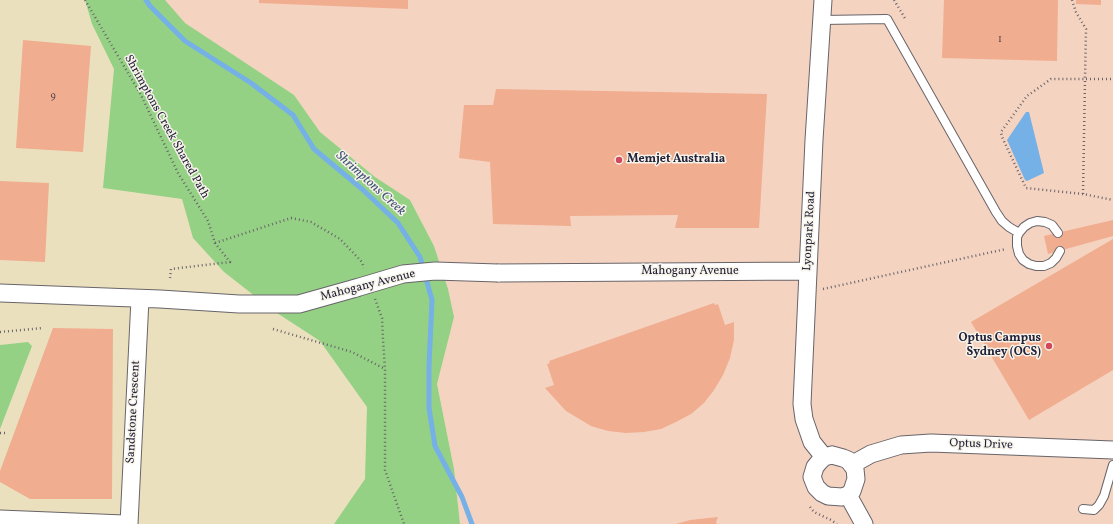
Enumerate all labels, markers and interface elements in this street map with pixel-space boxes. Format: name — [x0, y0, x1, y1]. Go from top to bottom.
house number: 1 — [998, 34, 1002, 46]
street label: Shrimptons Creek Shared Path — [120, 53, 212, 201]
house number: 9 — [50, 91, 56, 103]
water label: Shrimptons Creek — [332, 148, 408, 220]
place label: Memjet Australia — [627, 153, 725, 167]
marker: Memjet Australia — [614, 155, 624, 165]
street label: Lyonpark Road — [801, 191, 819, 271]
street label: Mahogany Avenue — [641, 265, 739, 279]
street label: Mahogany Avenue — [319, 267, 417, 305]
place label: Optus Campus Sydney (OCS) — [958, 332, 1041, 360]
marker: Optus Campus Sydney (OCS) — [1044, 341, 1054, 351]
street label: Sandstone Crescent — [124, 360, 144, 464]
street label: Optus Drive — [949, 437, 1013, 453]

